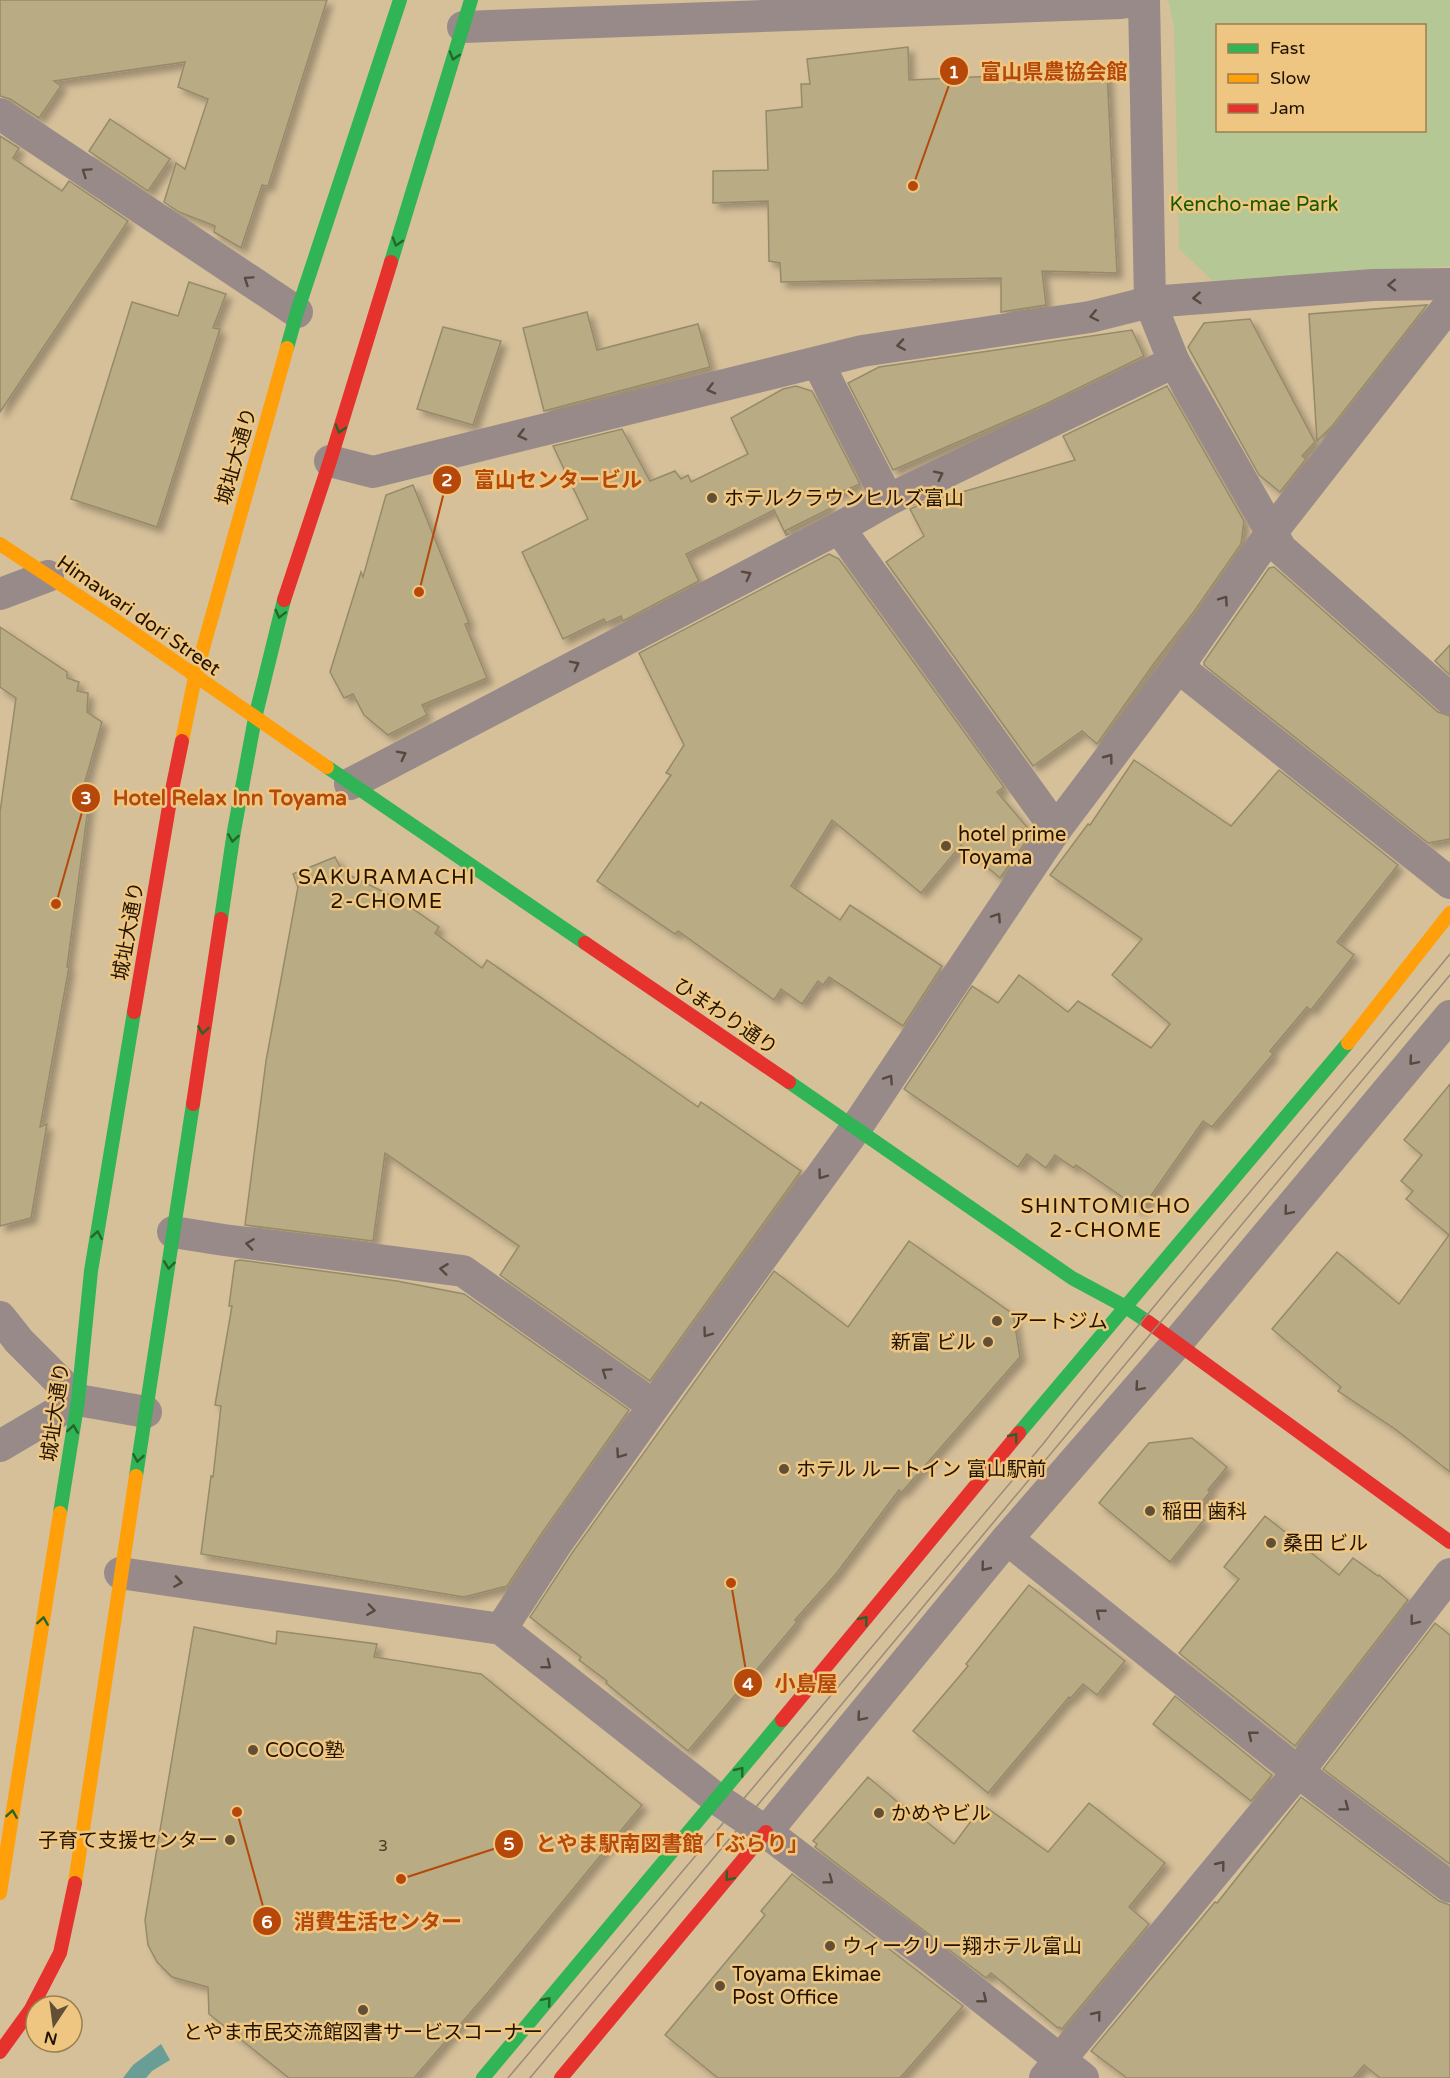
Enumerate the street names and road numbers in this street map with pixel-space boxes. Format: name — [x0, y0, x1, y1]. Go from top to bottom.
street label: 城址大通り — [212, 405, 262, 508]
street label: Himawari dori Street — [52, 550, 225, 681]
street label: 城址大通り — [108, 880, 149, 982]
street label: ひまわり通り — [669, 973, 782, 1060]
street label: 城址大通り — [37, 1361, 75, 1463]

